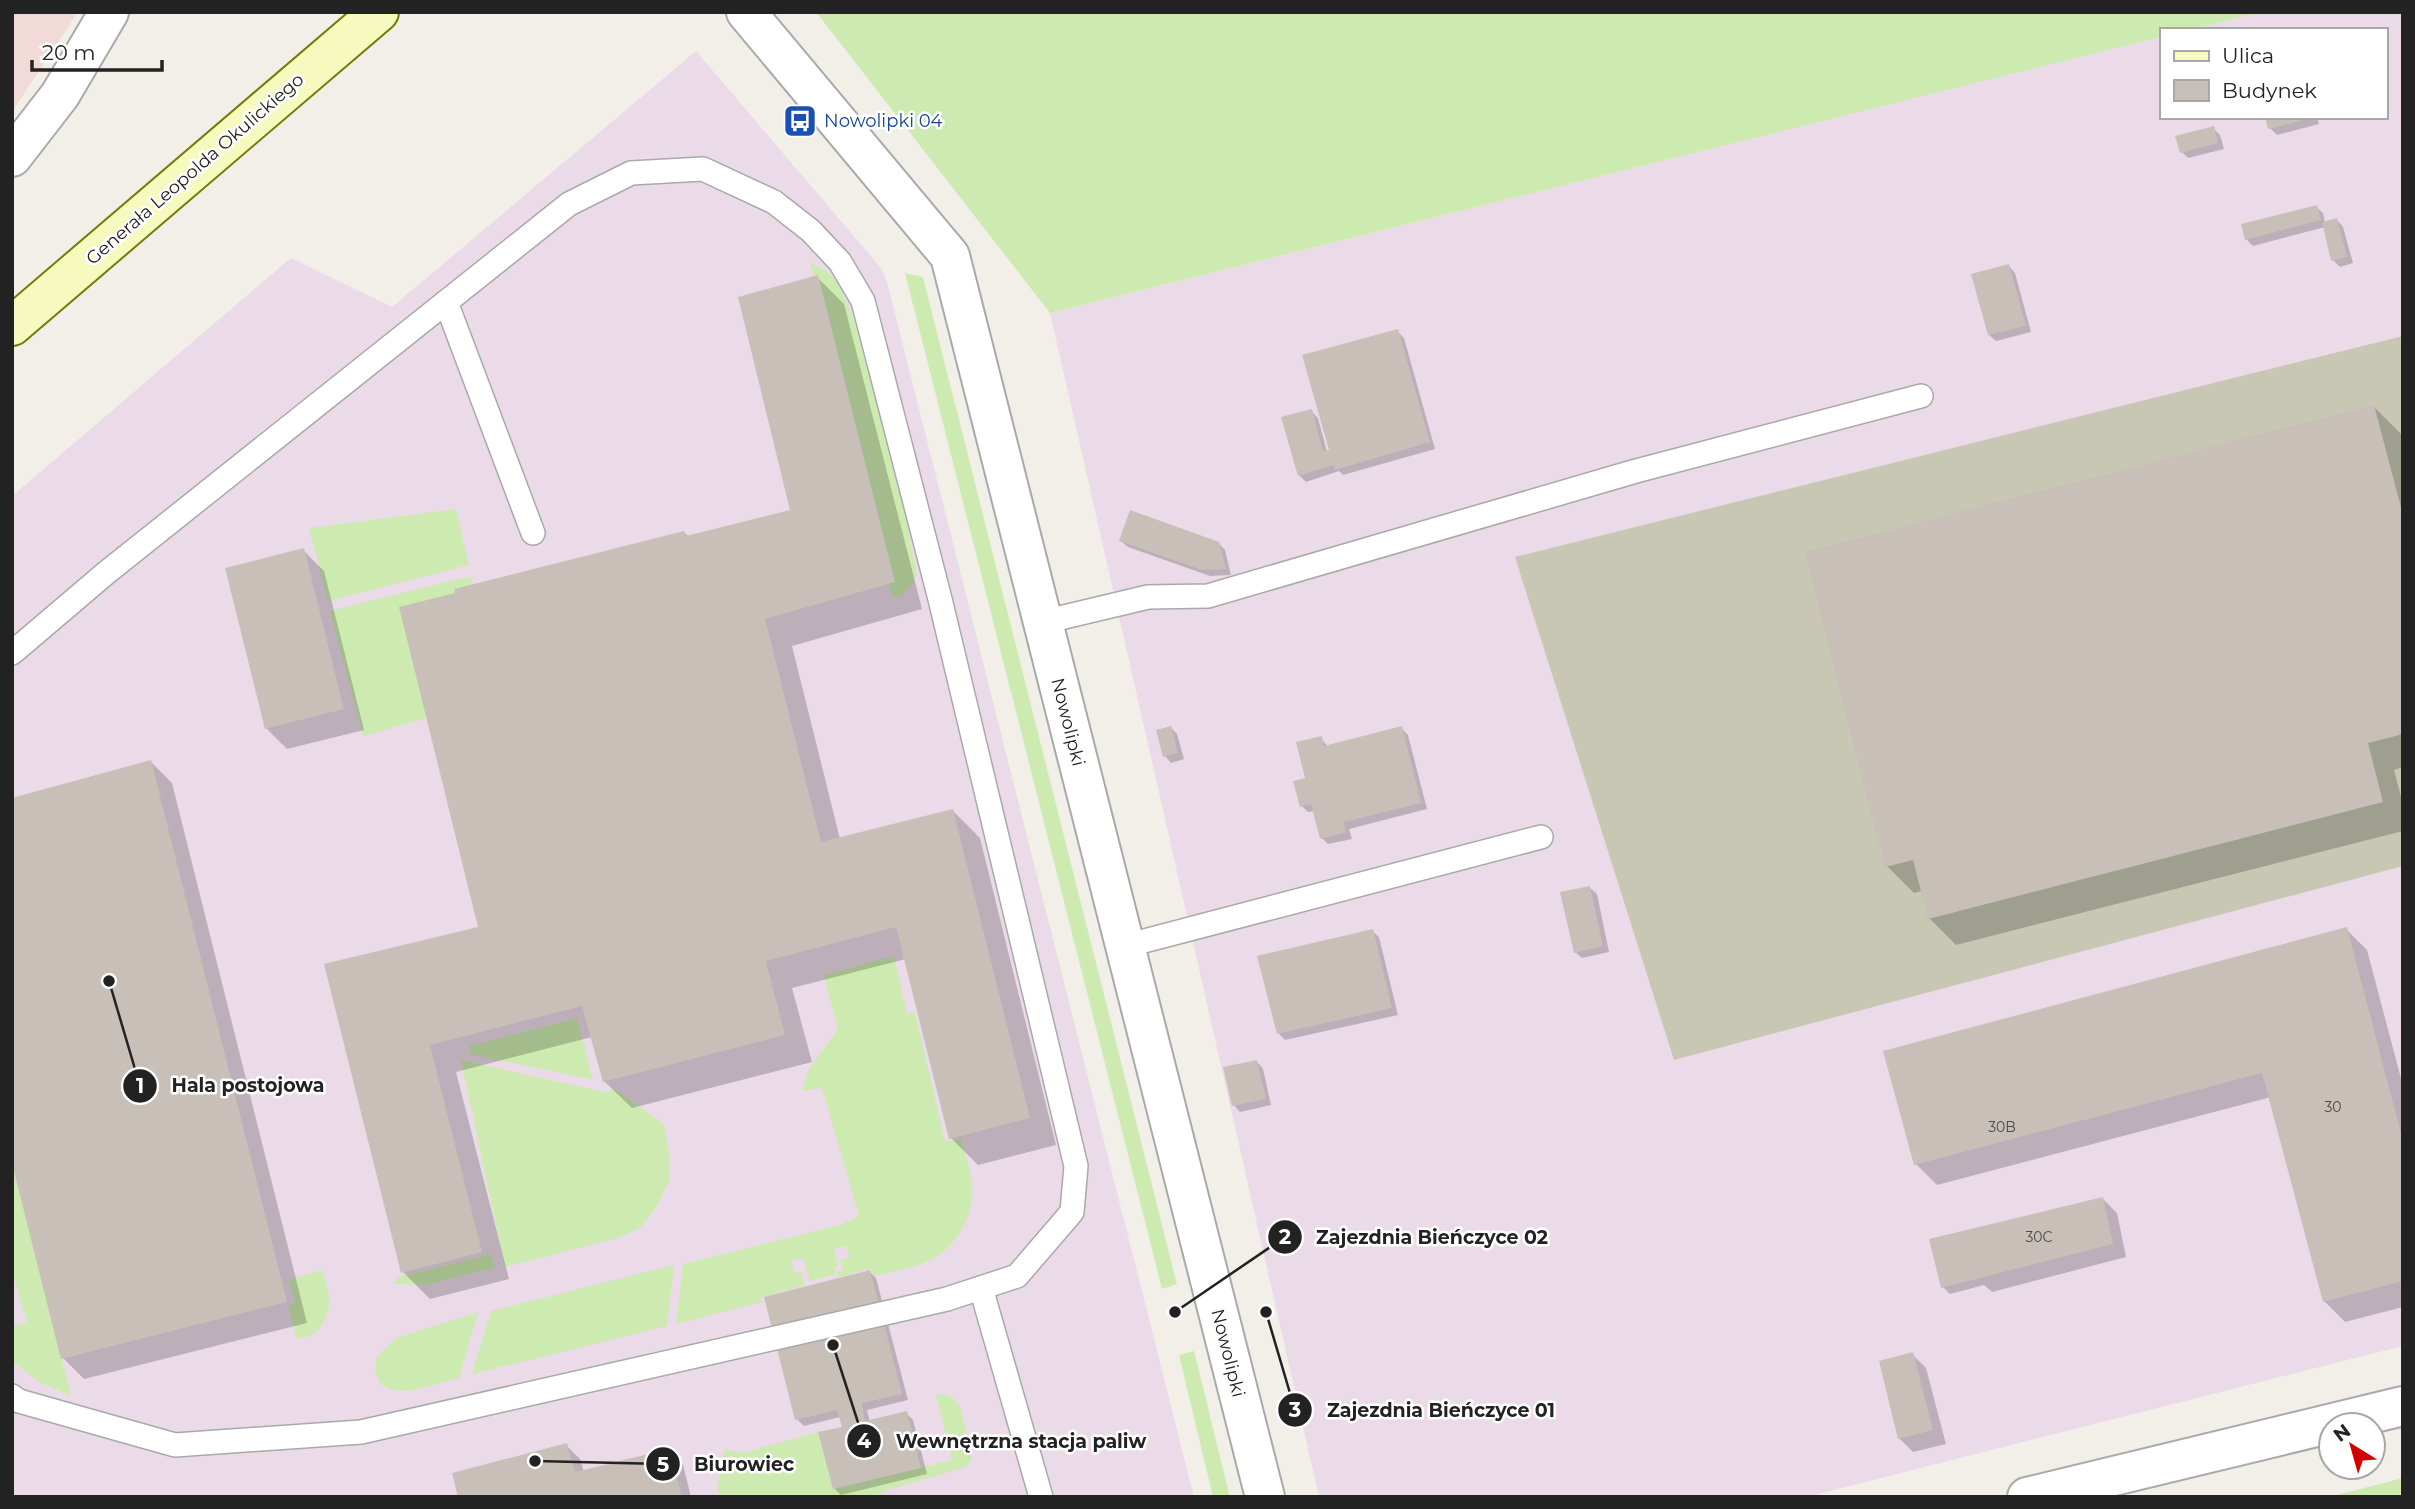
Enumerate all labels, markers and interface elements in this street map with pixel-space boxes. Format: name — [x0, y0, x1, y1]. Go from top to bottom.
scale bar — [32, 28, 161, 72]
legend — [2160, 28, 2387, 119]
text: 20 m — [42, 40, 96, 65]
text: Ulica — [2222, 43, 2274, 68]
street label: Generała Leopolda Okulickiego — [82, 68, 308, 270]
text: Budynek — [2222, 78, 2317, 103]
bus stop icon: Nowolipki 04 — [781, 102, 819, 140]
place label: Nowolipki 04 — [824, 110, 943, 132]
street label: Nowolipki — [1046, 676, 1090, 768]
callout: Hala postojowa — [123, 1066, 339, 1106]
text: 1 — [136, 1073, 144, 1098]
text: Hala postojowa — [172, 1074, 324, 1097]
house number: 30 — [2324, 1098, 2342, 1116]
house number: 30B — [1988, 1118, 2016, 1136]
callout: Zajezdnia Bieńczyce 02 — [1267, 1217, 1562, 1257]
text: 2 — [1279, 1224, 1291, 1249]
text: Zajezdnia Bieńczyce 02 — [1316, 1226, 1548, 1249]
house number: 30C — [2025, 1228, 2053, 1246]
street label: Nowolipki — [1206, 1307, 1250, 1399]
callout: Zajezdnia Bieńczyce 01 — [1278, 1390, 1569, 1430]
text: 3 — [1288, 1397, 1301, 1422]
text: Zajezdnia Bieńczyce 01 — [1327, 1399, 1555, 1422]
north arrow — [2317, 1411, 2387, 1481]
text: N — [2329, 1419, 2355, 1447]
callout: Wewnętrzna stacja paliw — [847, 1421, 1160, 1461]
text: 4 — [857, 1428, 872, 1453]
text: Wewnętrzna stacja paliw — [896, 1430, 1147, 1453]
callout: Biurowiec — [645, 1444, 808, 1484]
text: 5 — [657, 1452, 669, 1477]
text: Biurowiec — [694, 1453, 794, 1476]

